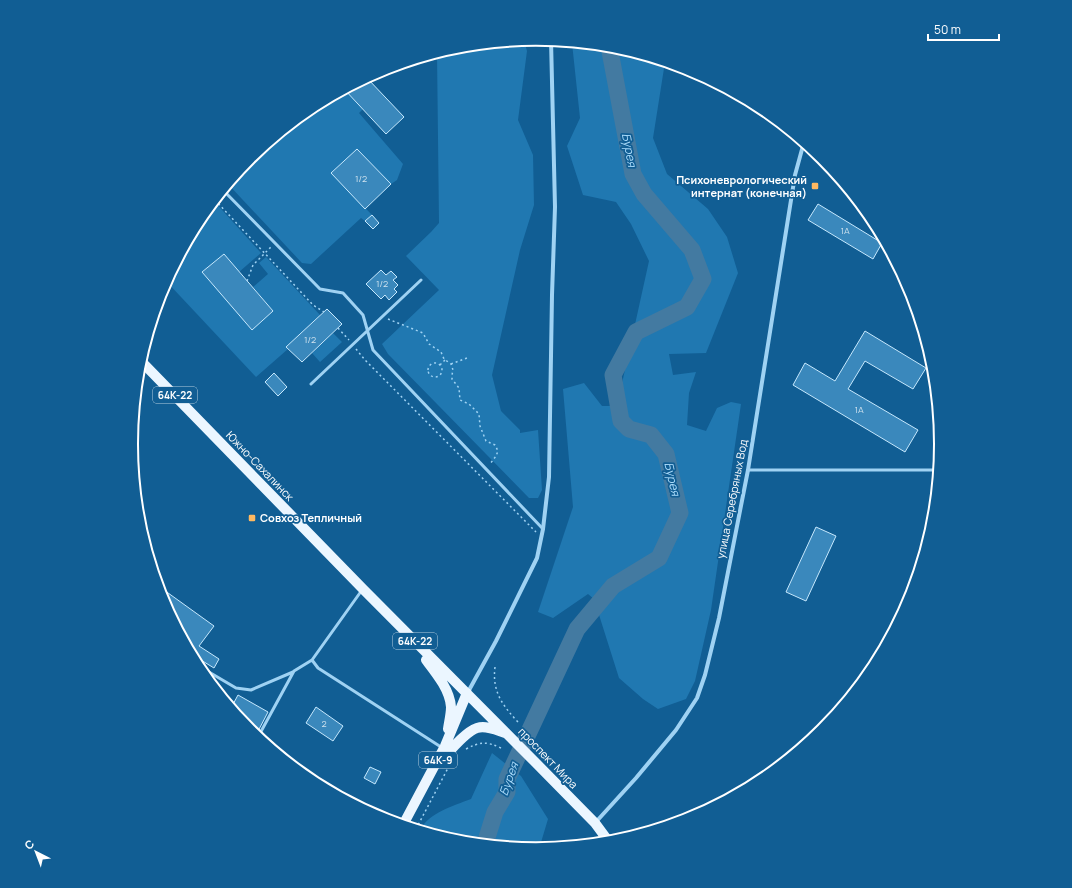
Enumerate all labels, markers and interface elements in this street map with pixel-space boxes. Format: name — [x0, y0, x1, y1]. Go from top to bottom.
scale bar — [928, 16, 999, 42]
text: 50 m — [934, 21, 961, 38]
water label: Бурея — [618, 131, 641, 170]
house number: 1/2 — [355, 172, 367, 185]
place label: Психоневрологический интернат (конечная) — [676, 172, 807, 200]
marker: Психоневрологический интернат (конечная) — [810, 181, 820, 191]
house number: 1А — [840, 224, 850, 237]
house number: 1/2 — [376, 277, 388, 290]
house number: 1/2 — [304, 333, 316, 346]
road number: 64К-22 — [153, 387, 197, 403]
house number: 1А — [854, 403, 864, 416]
street label: Южно-Сахалинск — [223, 428, 298, 504]
street label: улица Серебряных Вод — [713, 438, 751, 560]
water label: Бурея — [660, 460, 685, 499]
place label: Совхоз Тепличный — [260, 510, 362, 525]
marker: Совхоз Тепличный — [247, 513, 257, 523]
road number: 64К-22 — [393, 633, 437, 649]
house number: 2 — [321, 717, 327, 730]
street label: проспект Мира — [515, 724, 581, 791]
road number: 64К-9 — [419, 752, 457, 768]
water label: Бурея — [495, 759, 523, 798]
north arrow — [16, 832, 56, 872]
text: С — [21, 836, 37, 852]

